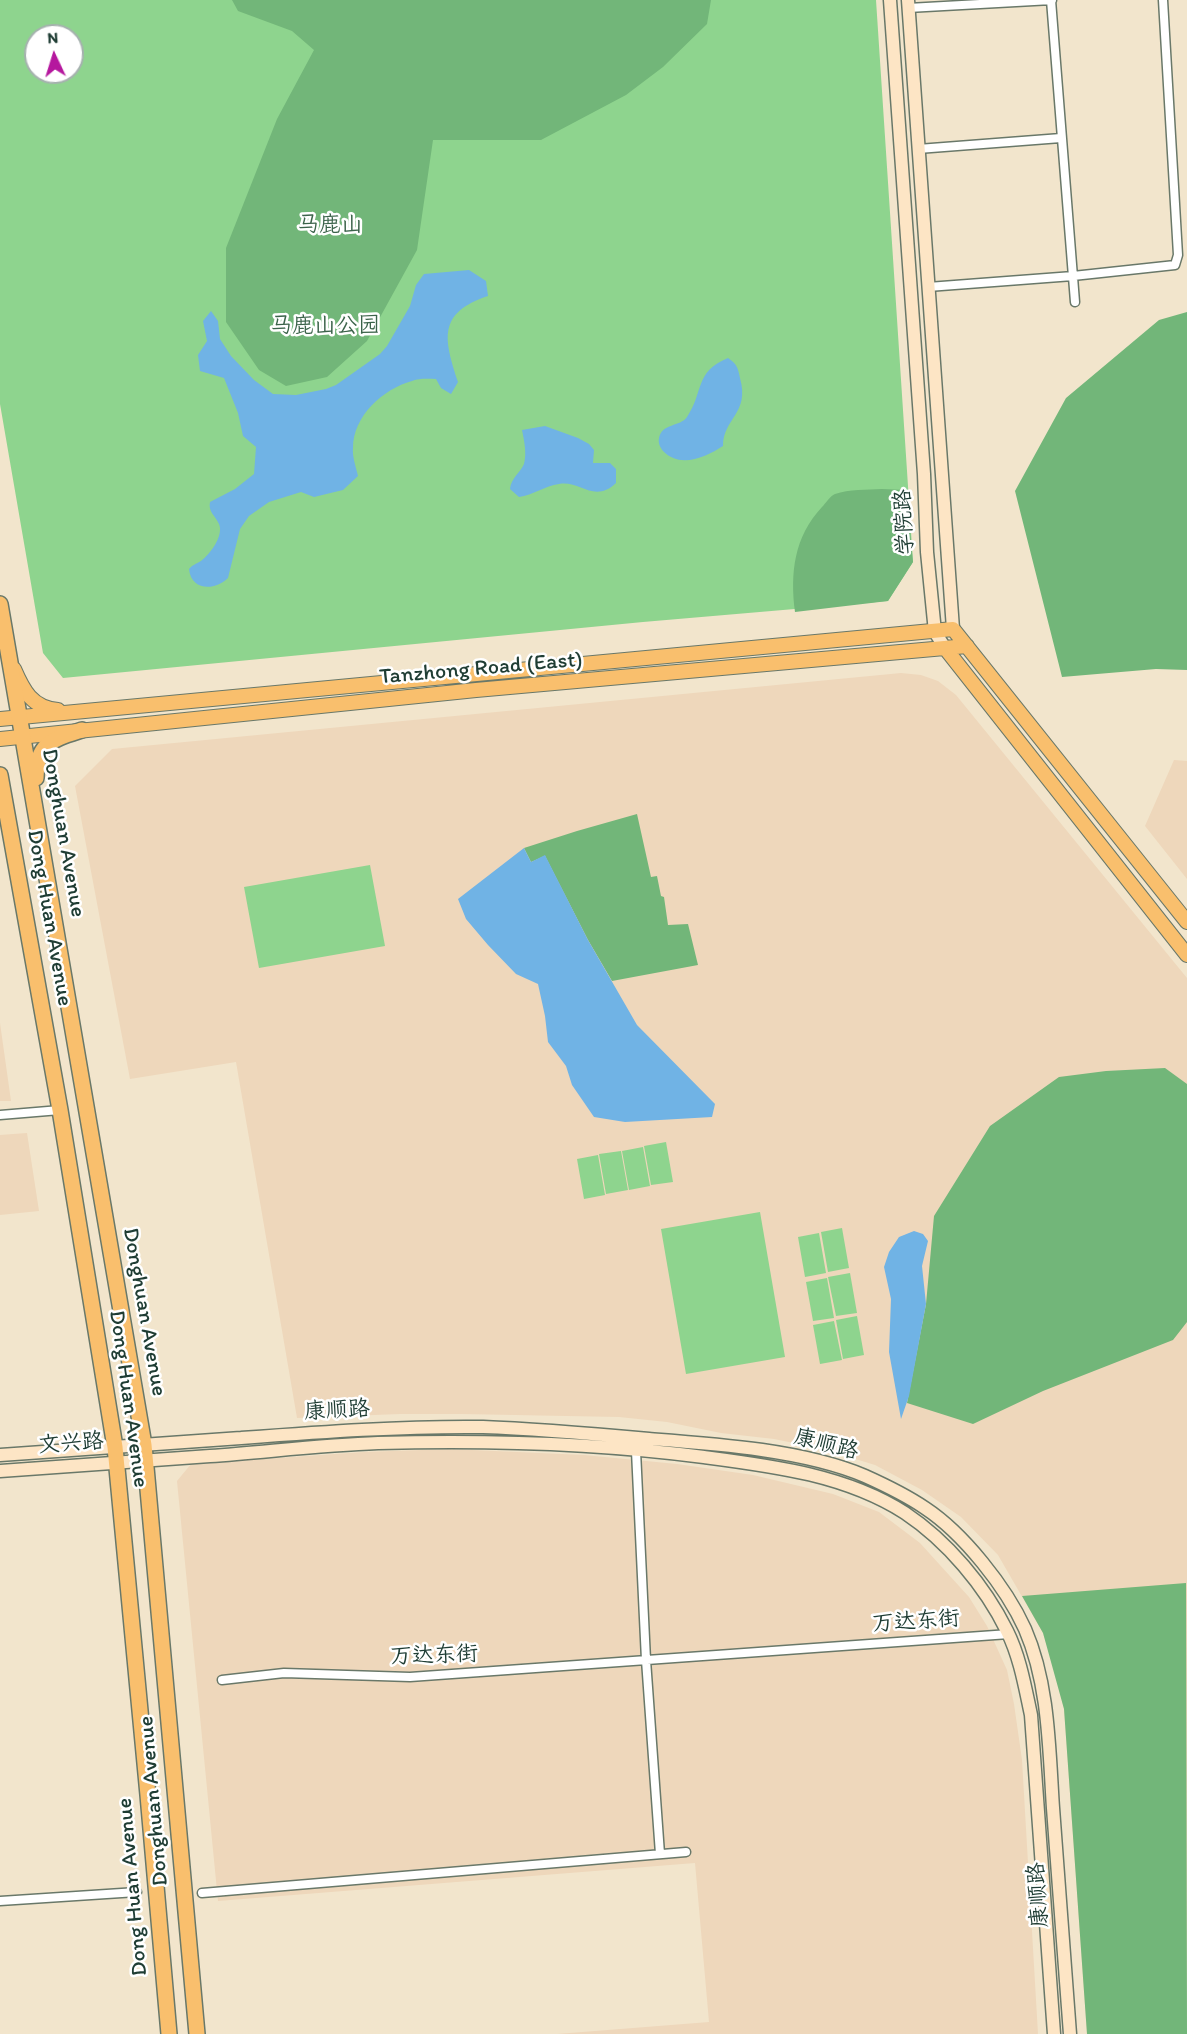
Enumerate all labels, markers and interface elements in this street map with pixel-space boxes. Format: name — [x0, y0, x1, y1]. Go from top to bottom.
north arrow — [24, 24, 84, 84]
text: N — [47, 28, 59, 47]
park label: 马鹿山 — [297, 212, 363, 238]
park label: 马鹿山公园 — [270, 313, 380, 339]
street label: 学院路 — [890, 488, 920, 556]
street label: Tanzhong Road (East) — [378, 647, 584, 691]
street label: Donghuan Avenue — [35, 747, 91, 919]
street label: Dong Huan Avenue — [20, 828, 78, 1008]
street label: Donghuan Avenue — [116, 1226, 172, 1398]
street label: Dong Huan Avenue — [102, 1309, 154, 1489]
street label: 康顺路 — [303, 1396, 371, 1426]
street label: 康顺路 — [791, 1424, 861, 1466]
street label: 文兴路 — [37, 1429, 105, 1459]
street label: 万达东街 — [871, 1606, 961, 1638]
street label: 万达东街 — [390, 1641, 478, 1671]
street label: Donghuan Avenue — [133, 1715, 175, 1887]
street label: Dong Huan Avenue — [112, 1797, 154, 1977]
street label: 康顺路 — [1024, 1861, 1054, 1929]

